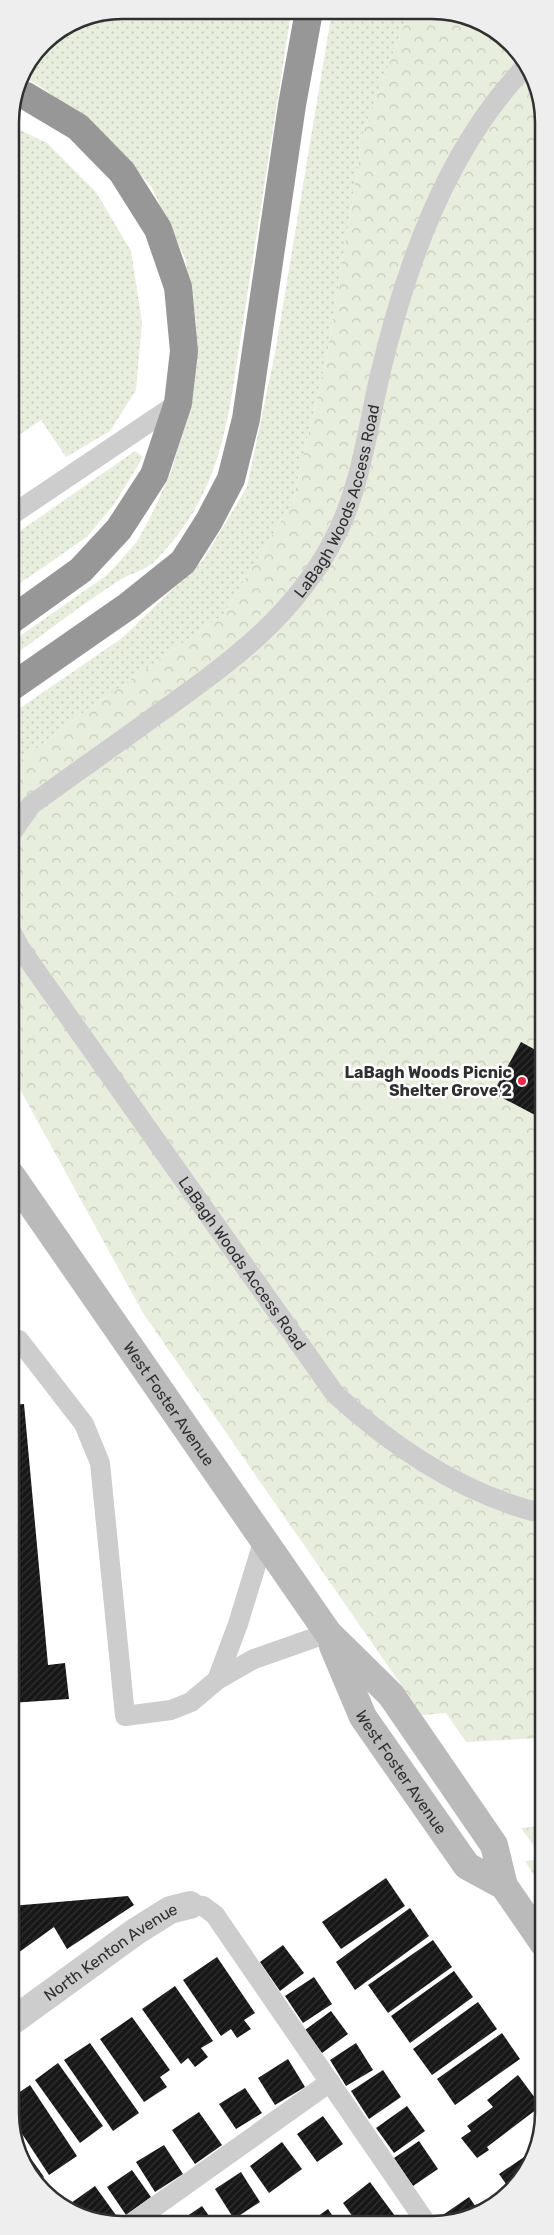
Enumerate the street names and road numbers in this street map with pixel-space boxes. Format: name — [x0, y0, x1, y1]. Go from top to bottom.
street label: LaBagh Woods Access Road — [290, 403, 383, 601]
street label: LaBagh Woods Access Road — [174, 1173, 310, 1354]
street label: West Foster Avenue — [119, 1338, 218, 1470]
street label: West Foster Avenue — [351, 1708, 451, 1838]
street label: North Kenton Avenue — [40, 1900, 179, 2005]

